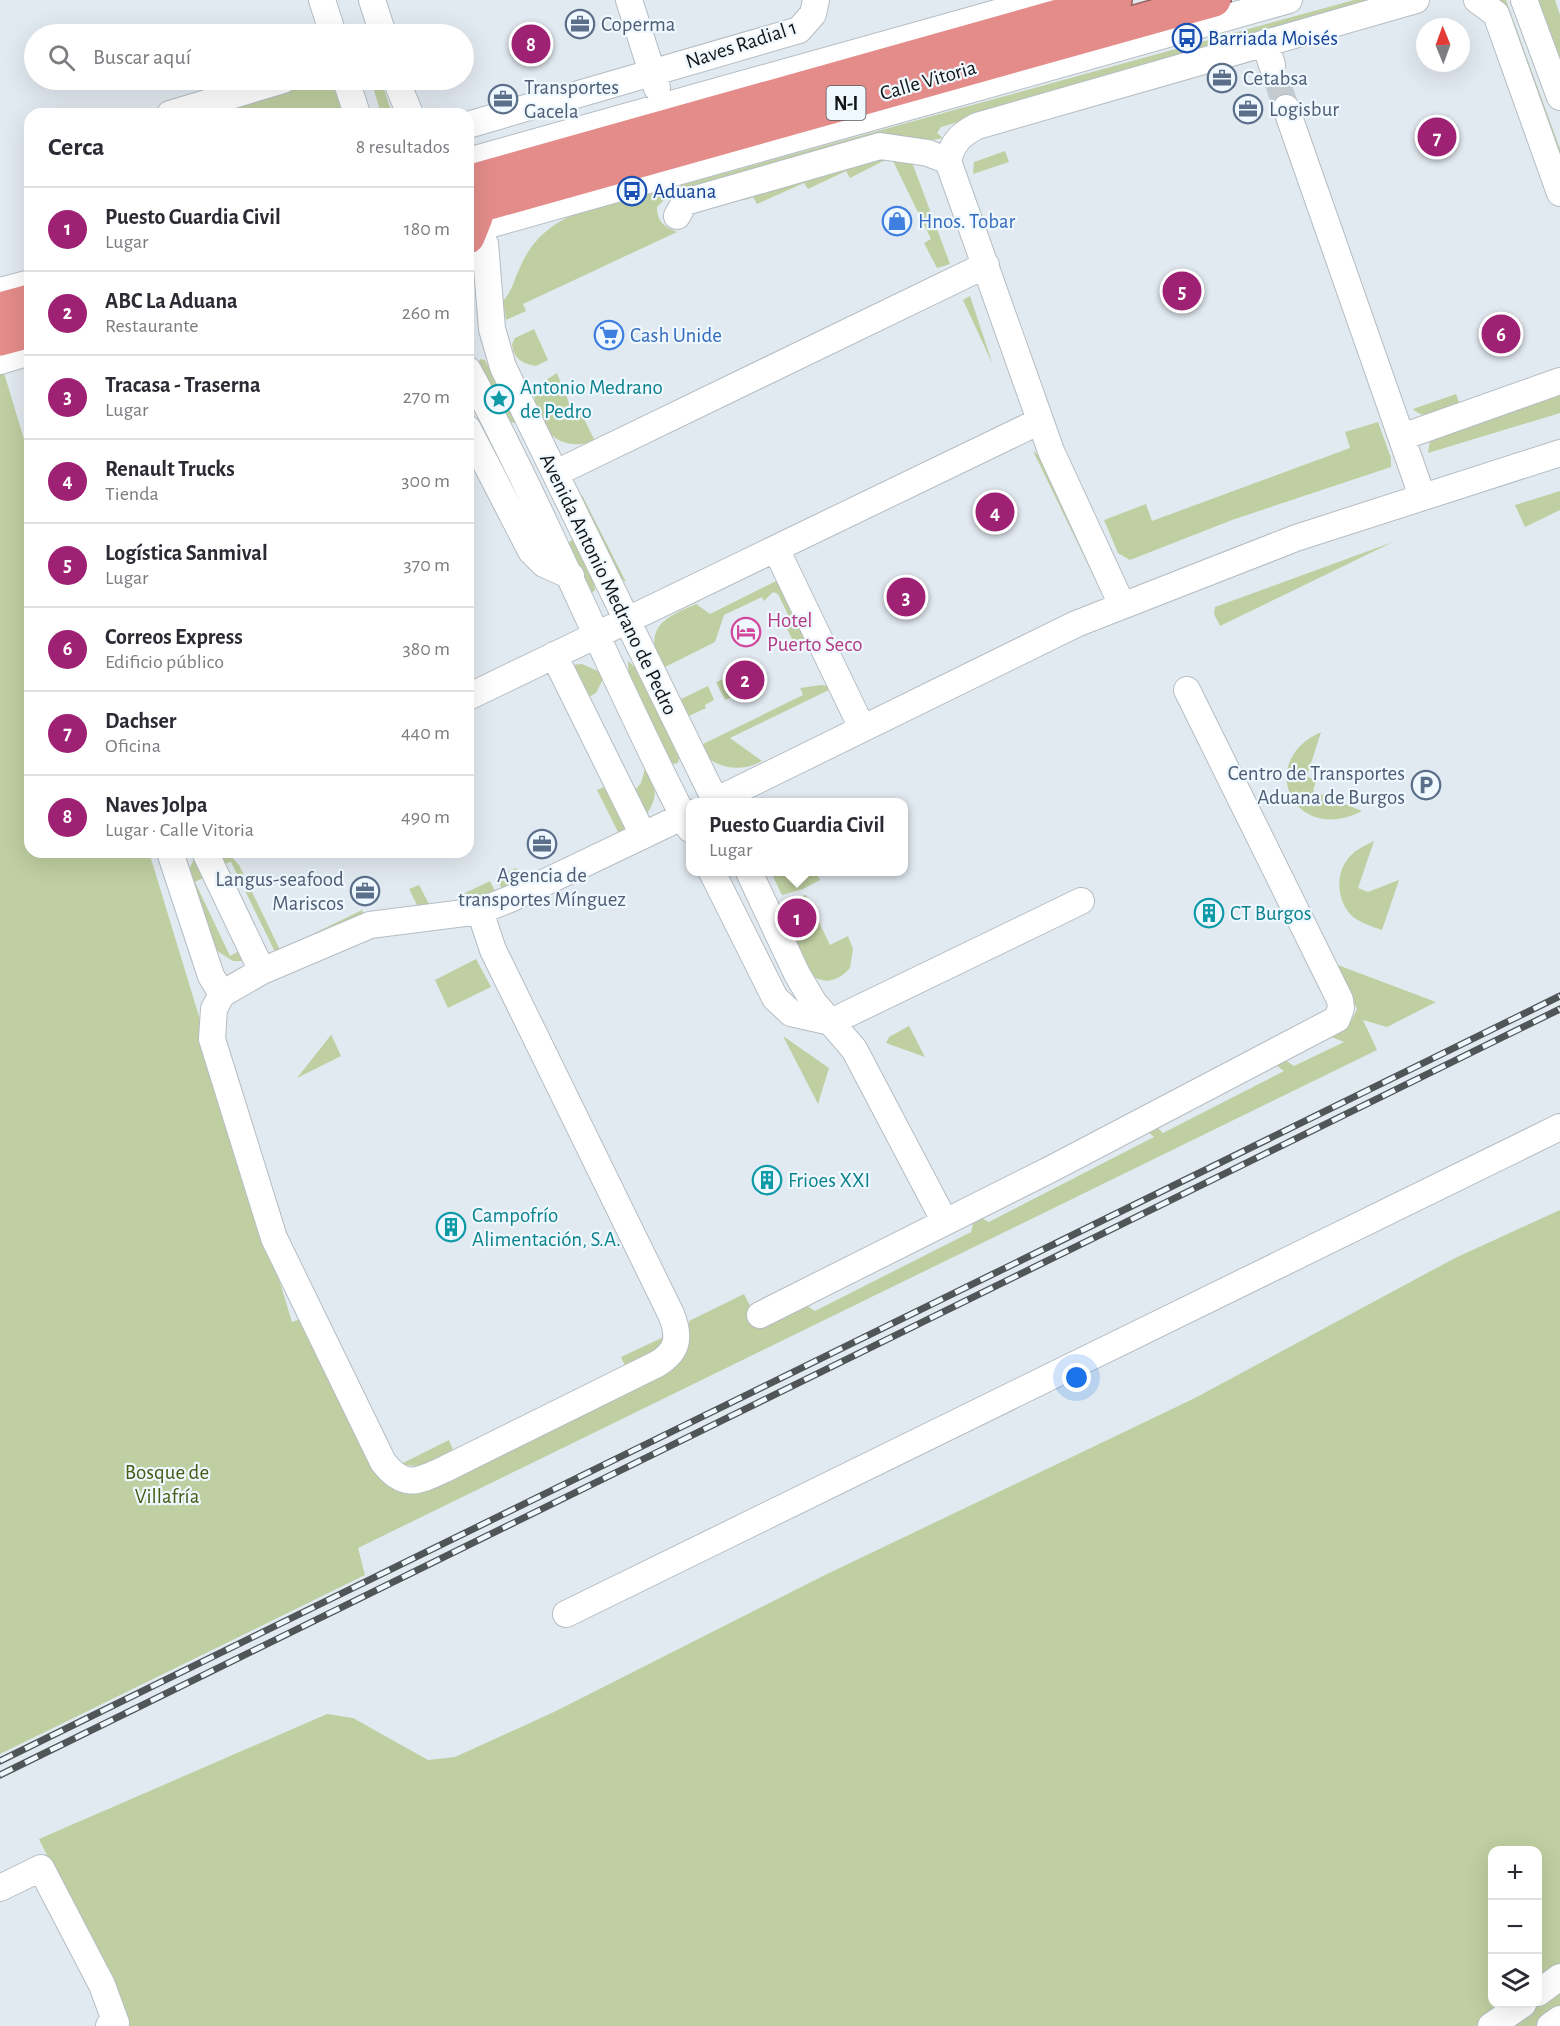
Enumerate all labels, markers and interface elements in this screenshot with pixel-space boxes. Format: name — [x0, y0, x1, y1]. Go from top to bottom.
office icon: Coperma — [564, 8, 596, 40]
place label: Coperma — [601, 14, 676, 35]
street label: Naves Radial 1 — [683, 17, 799, 72]
north arrow — [1416, 18, 1470, 72]
pin: 8 — [512, 22, 550, 66]
bus stop icon: Barriada Moisés — [1171, 22, 1203, 54]
search box — [24, 24, 474, 90]
place label: Barriada Moisés — [1208, 28, 1338, 49]
icon: search — [45, 41, 78, 74]
text: Buscar aquí — [93, 46, 191, 68]
street label: Calle Vitoria — [878, 57, 979, 104]
office icon: Cetabsa — [1206, 62, 1238, 94]
place label: Cetabsa — [1243, 68, 1308, 89]
place label: Transportes Gacela — [524, 77, 619, 122]
office icon: Transportes Gacela — [487, 83, 519, 115]
road number: N-I — [826, 86, 866, 120]
office icon: Logisbur — [1232, 93, 1264, 125]
place label: Logisbur — [1269, 99, 1339, 120]
pin: 7 — [1418, 114, 1456, 160]
text: Cerca — [48, 134, 105, 160]
text: 8 resultados — [356, 137, 450, 157]
bus stop icon: Aduana — [616, 175, 648, 207]
place label: Aduana — [653, 181, 717, 202]
shop icon: Hnos. Tobar — [881, 205, 913, 237]
text: Puesto Guardia Civil — [105, 206, 281, 228]
place label: Hnos. Tobar — [918, 211, 1016, 232]
text: 1 — [64, 219, 71, 239]
text: 180 m — [404, 219, 450, 239]
text: Lugar — [105, 232, 148, 252]
pin: 5 — [1162, 268, 1202, 314]
text: ABC La Aduana — [105, 290, 238, 312]
text: 2 — [63, 303, 72, 323]
text: 260 m — [402, 303, 450, 323]
pin: 6 — [1482, 312, 1520, 356]
text: Restaurante — [105, 316, 199, 336]
supermarket icon: Cash Unide — [593, 319, 625, 351]
place label: Cash Unide — [630, 325, 722, 346]
text: Tracasa - Traserna — [105, 374, 261, 396]
place label: Antonio Medrano de Pedro — [520, 377, 663, 422]
place icon: Antonio Medrano de Pedro — [483, 383, 515, 415]
text: 3 — [63, 387, 72, 407]
text: 270 m — [403, 387, 450, 407]
text: Lugar — [105, 400, 148, 420]
street label: Avenida Antonio Medrano de Pedro — [536, 450, 681, 718]
text: Renault Trucks — [105, 458, 235, 480]
text: 4 — [62, 471, 73, 491]
text: 300 m — [401, 471, 450, 491]
text: Tienda — [105, 484, 159, 504]
pin: 4 — [976, 490, 1014, 534]
text: Logística Sanmival — [105, 542, 268, 564]
text: 5 — [63, 555, 72, 575]
text: 370 m — [404, 555, 450, 575]
text: Lugar — [105, 568, 148, 588]
pin: 3 — [886, 574, 926, 620]
place label: Hotel Puerto Seco — [767, 610, 863, 655]
hotel icon: Hotel Puerto Seco — [730, 616, 762, 648]
text: Correos Express — [105, 626, 243, 648]
text: 6 — [63, 639, 72, 659]
text: 380 m — [402, 639, 450, 659]
text: Edificio público — [105, 652, 224, 672]
pin: 2 — [726, 658, 764, 702]
text: Dachser — [105, 710, 177, 732]
text: 7 — [63, 723, 72, 743]
text: 440 m — [401, 723, 450, 743]
text: Oficina — [105, 736, 161, 756]
place label: Centro de Transportes Aduana de Burgos — [1228, 763, 1405, 808]
parking icon: Centro de Transportes Aduana de Burgos — [1410, 769, 1442, 801]
text: Naves Jolpa — [105, 794, 208, 816]
popup — [686, 798, 908, 876]
text: 8 — [63, 807, 72, 827]
text: 490 m — [401, 807, 450, 827]
text: Puesto Guardia Civil — [709, 814, 885, 836]
text: Lugar · Calle Vitoria — [105, 820, 254, 840]
office icon: Agencia de transportes Mínguez — [526, 828, 558, 860]
text: Lugar — [709, 840, 753, 860]
place label: Agencia de transportes Mínguez — [458, 865, 626, 910]
place label: Langus-seafood Mariscos — [215, 869, 344, 914]
office icon: Langus-seafood Mariscos — [349, 875, 381, 907]
pin: 1 — [778, 896, 816, 940]
building icon: CT Burgos — [1193, 897, 1225, 929]
place label: CT Burgos — [1230, 903, 1312, 924]
building icon: Frioes XXI — [751, 1164, 783, 1196]
place label: Frioes XXI — [788, 1170, 870, 1191]
place label: Campofrío Alimentación, S.A. — [472, 1205, 621, 1250]
building icon: Campofrío Alimentación, S.A. — [435, 1211, 467, 1243]
your location — [1062, 1363, 1091, 1392]
park label: Bosque de Villafría — [125, 1462, 209, 1507]
map controls — [1488, 1846, 1542, 2008]
button: + — [1488, 1846, 1542, 1900]
button: − — [1488, 1900, 1542, 1954]
button: layers — [1488, 1954, 1542, 2008]

